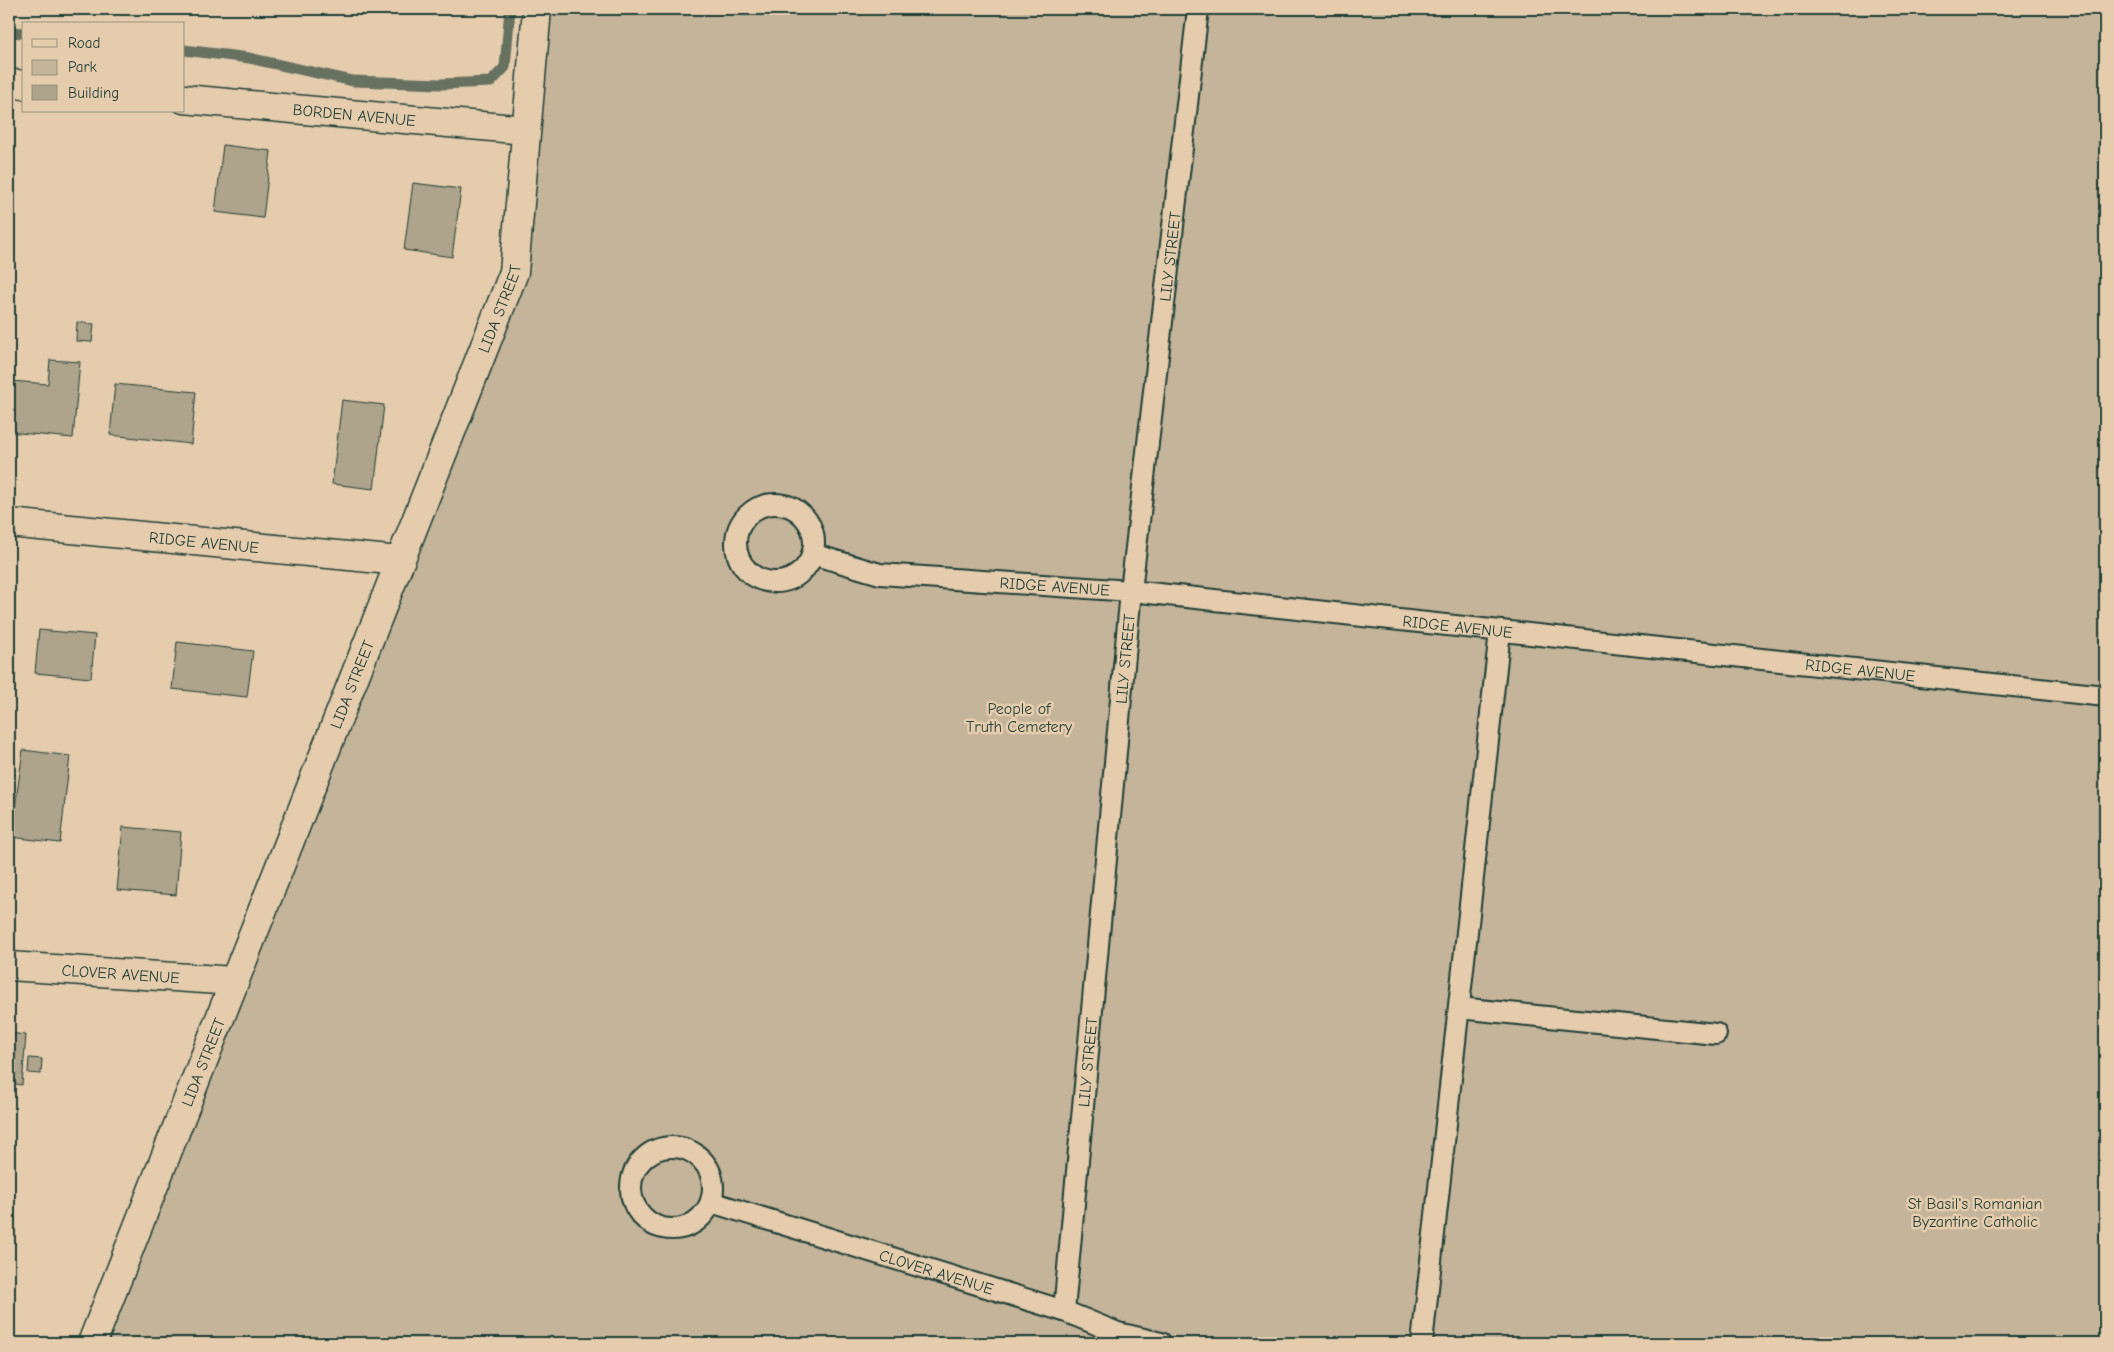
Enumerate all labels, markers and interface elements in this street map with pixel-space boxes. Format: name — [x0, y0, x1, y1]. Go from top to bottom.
legend — [22, 22, 185, 112]
text: Road — [68, 34, 100, 52]
text: Park — [68, 58, 97, 76]
text: Building — [68, 84, 119, 102]
street label: BORDEN AVENUE — [292, 101, 417, 130]
street label: LILY STREET — [1156, 210, 1185, 302]
street label: LIDA STREET — [475, 263, 525, 356]
street label: RIDGE AVENUE — [148, 529, 260, 557]
street label: RIDGE AVENUE — [999, 574, 1111, 600]
street label: LILY STREET — [1113, 612, 1139, 705]
street label: RIDGE AVENUE — [1402, 612, 1514, 642]
street label: LIDA STREET — [327, 637, 378, 731]
street label: RIDGE AVENUE — [1804, 656, 1916, 686]
park label: People of Truth Cemetery — [966, 700, 1073, 736]
street label: CLOVER AVENUE — [61, 962, 181, 987]
street label: LIDA STREET — [178, 1015, 229, 1109]
street label: LILY STREET — [1075, 1016, 1101, 1108]
park label: St Basil's Romanian Byzantine Catholic — [1908, 1195, 2042, 1231]
street label: CLOVER AVENUE — [877, 1246, 996, 1299]

